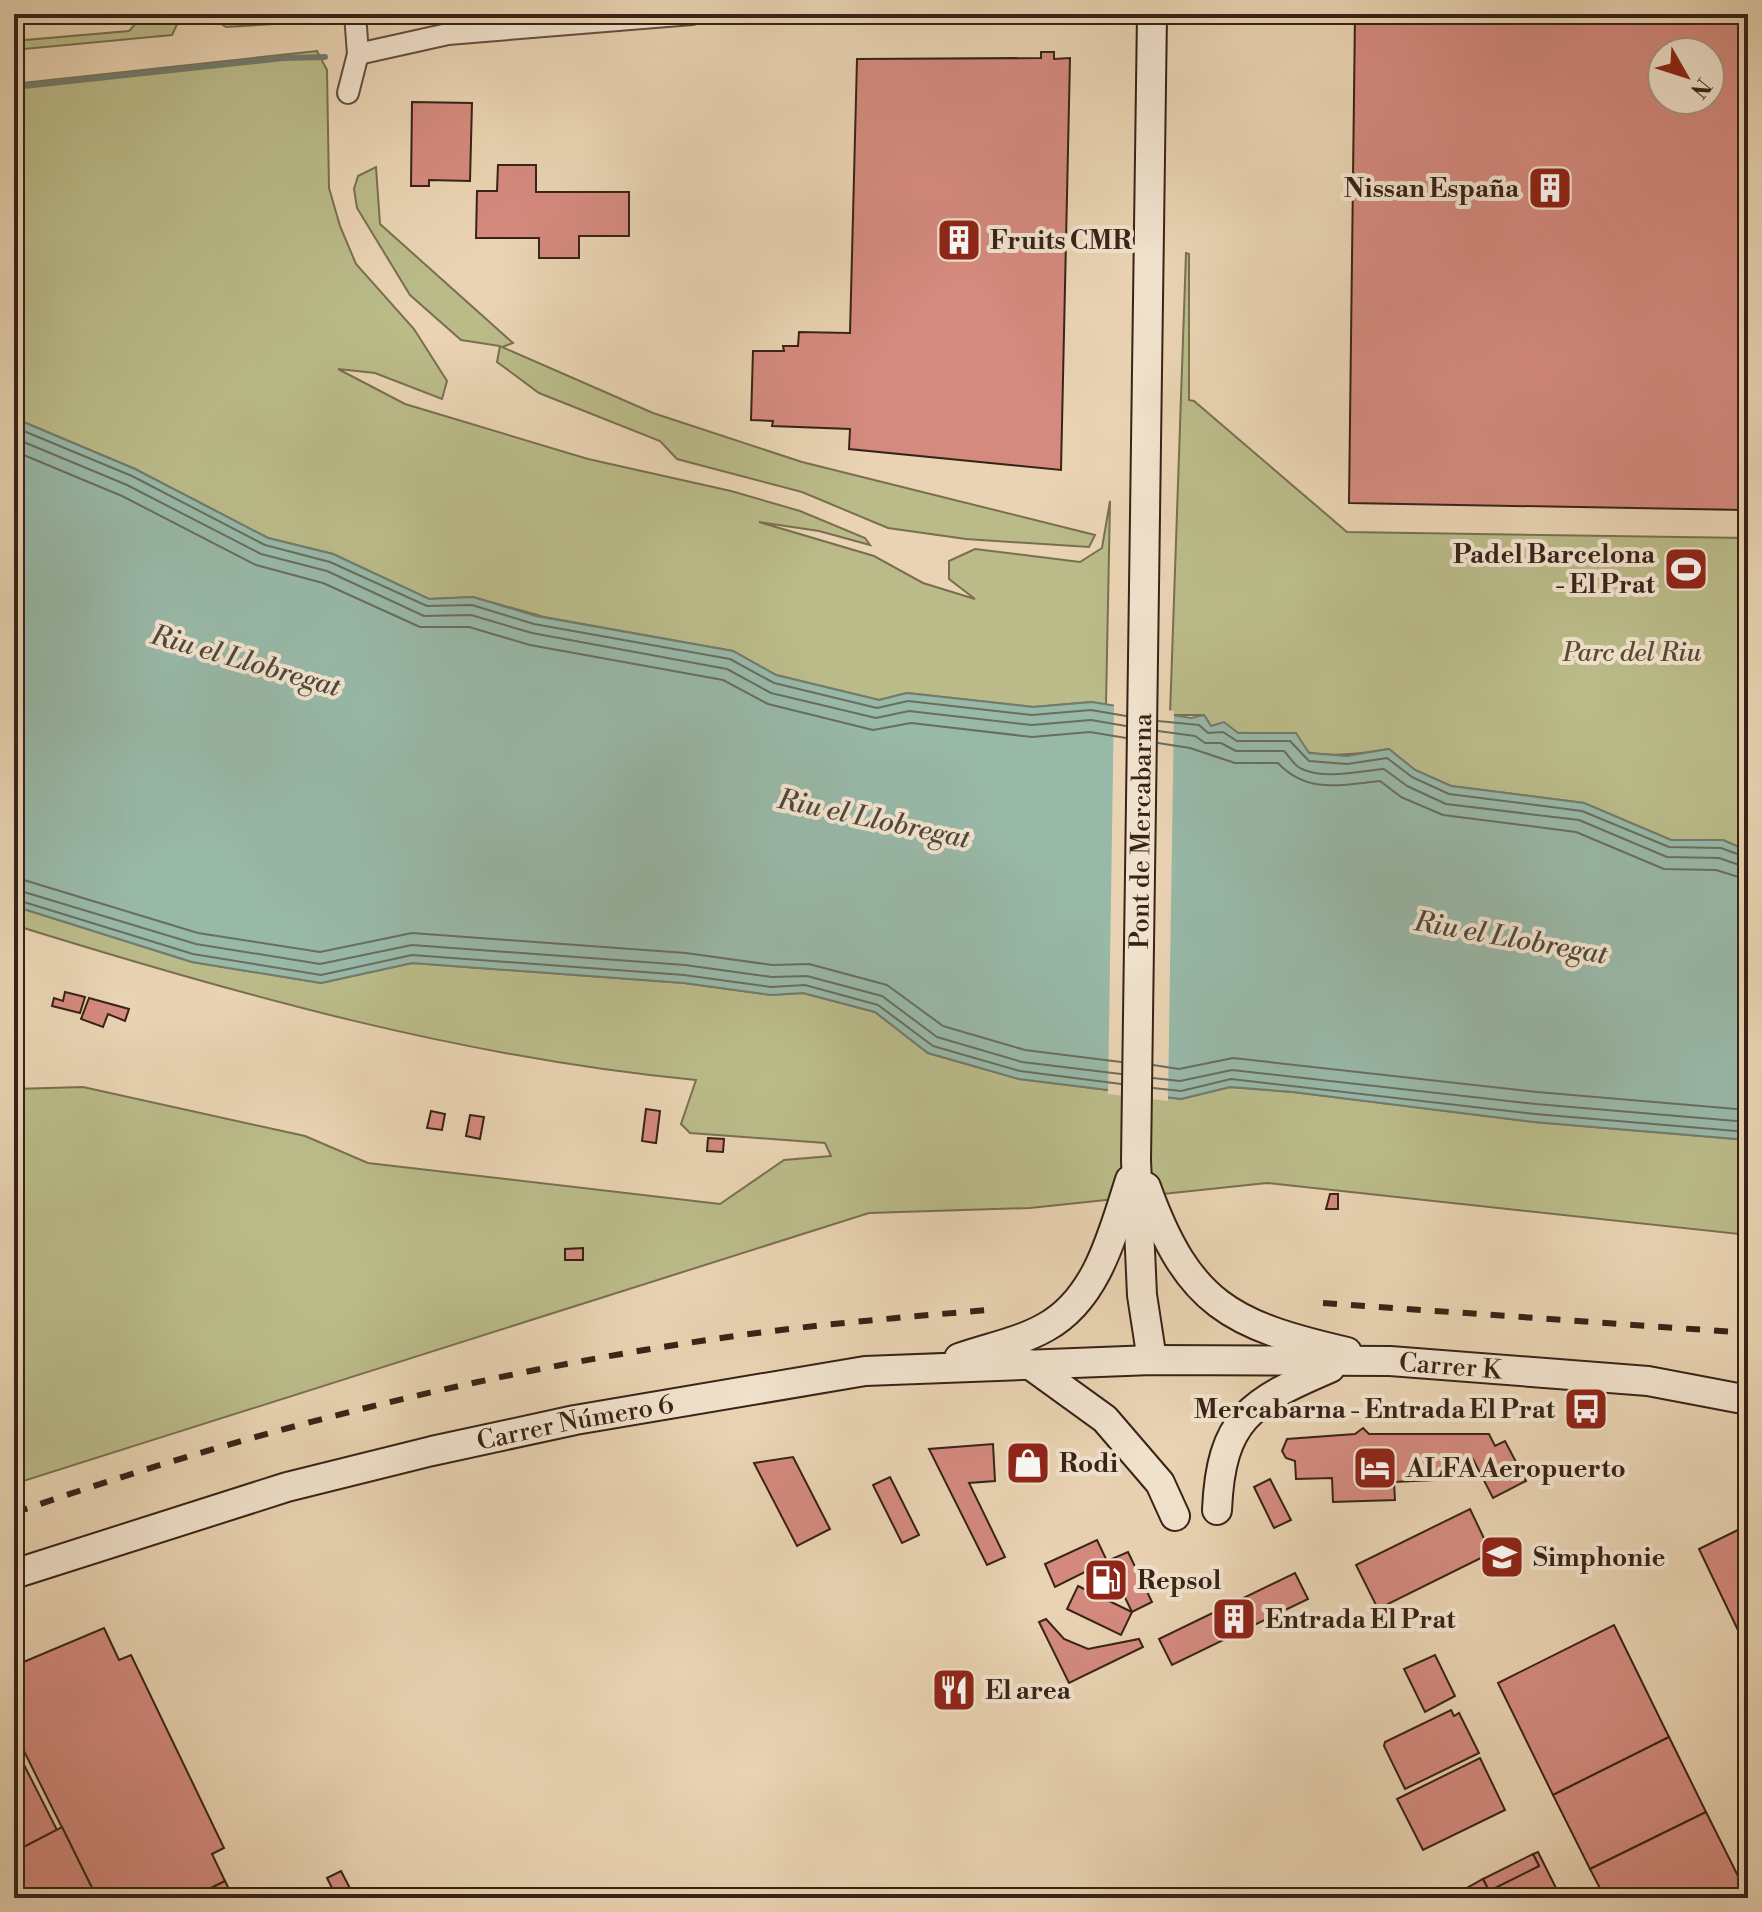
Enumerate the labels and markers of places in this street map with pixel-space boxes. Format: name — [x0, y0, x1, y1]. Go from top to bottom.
building icon: Nissan España — [1526, 164, 1574, 212]
place label: Nissan España — [1344, 173, 1520, 205]
building icon: Fruits CMR — [935, 216, 983, 264]
place label: Fruits CMR — [990, 225, 1132, 257]
place label: Padel Barcelona - El Prat — [1453, 539, 1656, 601]
sports icon: Padel Barcelona - El Prat — [1662, 545, 1710, 593]
bus stop icon: Mercabarna - Entrada El Prat — [1562, 1385, 1610, 1433]
place label: Mercabarna - Entrada El Prat — [1194, 1394, 1556, 1426]
shop icon: Rodi — [1004, 1439, 1052, 1487]
hotel icon: ALFA Aeropuerto — [1351, 1444, 1399, 1492]
place label: Rodi — [1059, 1448, 1118, 1480]
place label: ALFA Aeropuerto — [1405, 1453, 1626, 1485]
school or university icon: Simphonie — [1478, 1533, 1526, 1581]
place label: Simphonie — [1533, 1542, 1666, 1574]
fuel station icon: Repsol — [1082, 1556, 1130, 1604]
place label: Repsol — [1137, 1565, 1222, 1597]
building icon: Entrada El Prat — [1210, 1595, 1258, 1643]
place label: Entrada El Prat — [1265, 1604, 1456, 1636]
restaurant icon: El area — [930, 1666, 978, 1714]
place label: El area — [985, 1675, 1072, 1707]

